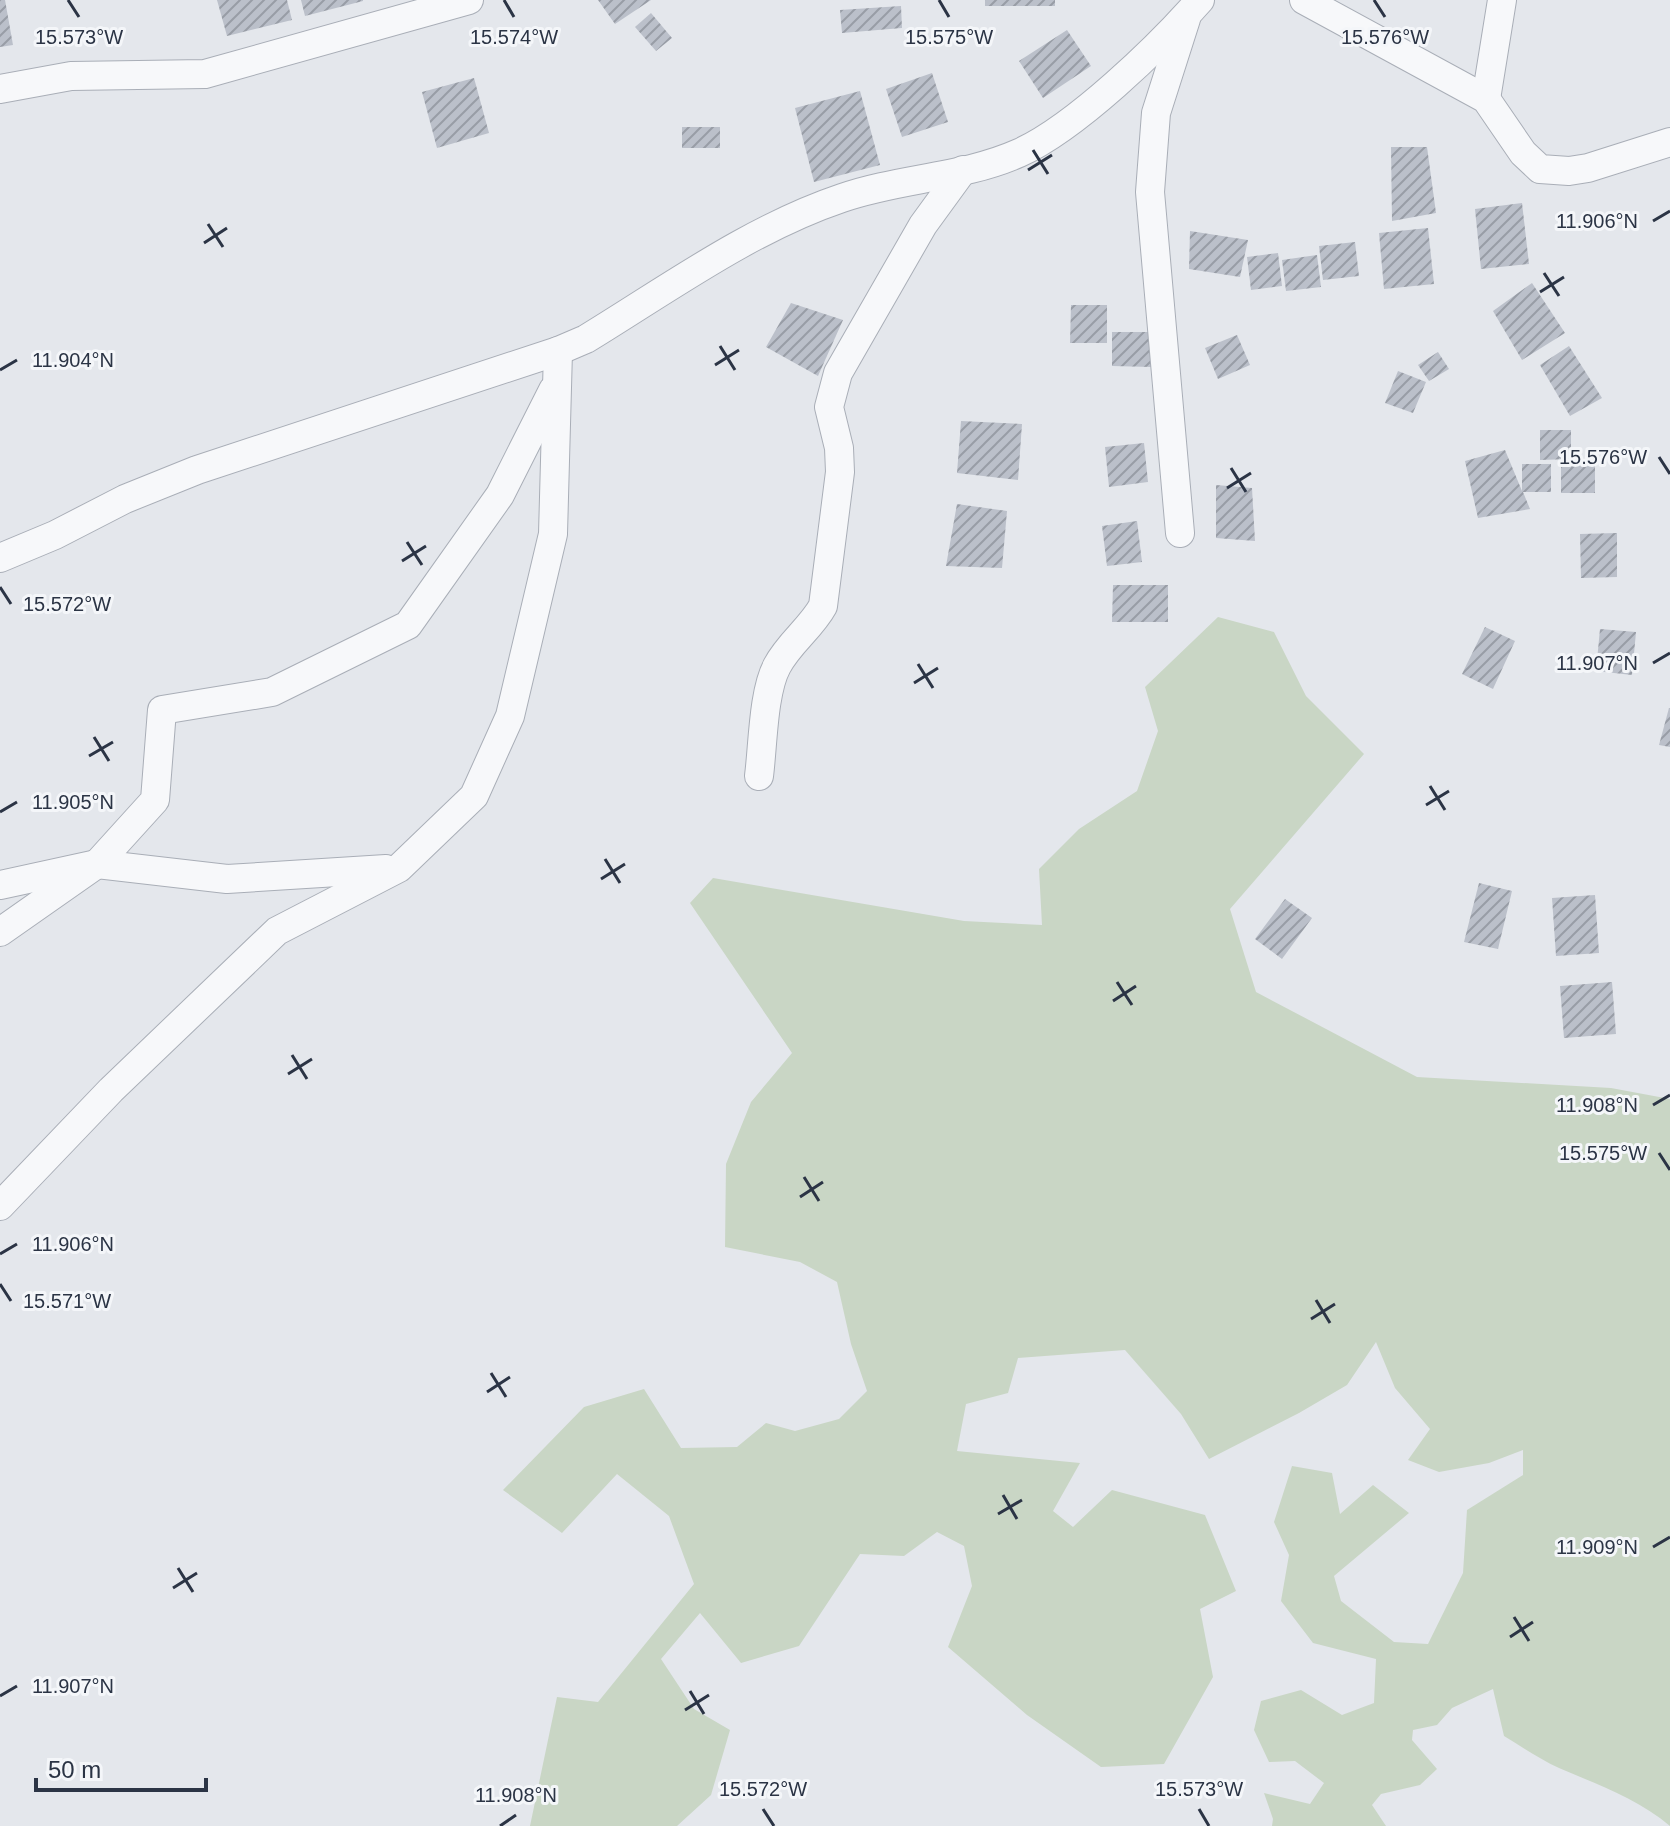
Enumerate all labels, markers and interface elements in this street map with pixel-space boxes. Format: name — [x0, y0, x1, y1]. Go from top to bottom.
text: 15.573°W — [35, 26, 123, 48]
text: 15.574°W — [470, 26, 558, 48]
text: 15.575°W — [905, 26, 993, 48]
text: 15.576°W — [1341, 26, 1429, 48]
text: 11.906°N — [1556, 210, 1638, 232]
text: 11.904°N — [32, 349, 114, 371]
text: 15.576°W — [1559, 446, 1647, 468]
text: 15.572°W — [23, 593, 111, 615]
text: 11.907°N — [1556, 652, 1638, 674]
text: 11.905°N — [32, 791, 114, 813]
text: 11.908°N — [1556, 1094, 1638, 1116]
text: 15.575°W — [1559, 1142, 1647, 1164]
text: 11.906°N — [32, 1233, 114, 1255]
text: 15.571°W — [23, 1290, 111, 1312]
text: 11.909°N — [1556, 1536, 1638, 1558]
text: 11.907°N — [32, 1675, 114, 1697]
scale bar — [36, 1742, 206, 1792]
text: 50 m — [48, 1756, 101, 1783]
text: 15.572°W — [719, 1778, 807, 1800]
text: 15.573°W — [1155, 1778, 1243, 1800]
text: 11.908°N — [475, 1784, 557, 1806]

